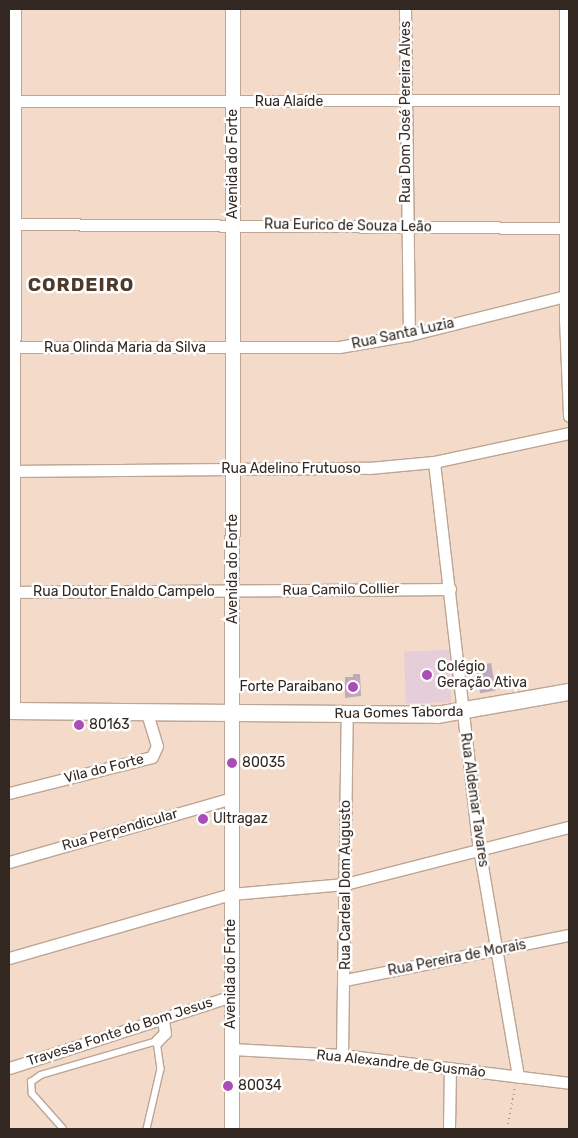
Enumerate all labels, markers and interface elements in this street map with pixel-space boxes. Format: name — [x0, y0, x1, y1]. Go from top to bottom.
street label: Rua Dom José Pereira Alves — [398, 21, 414, 203]
street label: Rua Alaíde — [255, 94, 323, 110]
street label: Avenida do Forte — [225, 109, 241, 219]
street label: Rua Eurico de Souza Leão — [264, 216, 432, 236]
district label: CORDEIRO — [27, 274, 135, 296]
street label: Rua Santa Luzia — [350, 315, 456, 353]
street label: Rua Olinda Maria da Silva — [44, 340, 206, 356]
street label: Rua Adelino Frutuoso — [221, 461, 361, 477]
street label: Avenida do Forte — [225, 514, 241, 624]
street label: Rua Camilo Collier — [282, 581, 400, 599]
street label: Rua Doutor Enaldo Campelo — [33, 584, 215, 600]
place label: Colégio Geração Ativa — [437, 659, 527, 692]
marker: Colégio Geração Ativa — [421, 669, 433, 681]
place label: Forte Paraibano — [239, 679, 343, 695]
marker: Forte Paraibano — [347, 681, 359, 693]
street label: Rua Gomes Taborda — [334, 703, 464, 723]
place label: 80163 — [89, 717, 130, 733]
marker: 80163 — [73, 719, 85, 731]
street label: Rua Aldemar Tavares — [456, 731, 492, 869]
street label: Vila do Forte — [62, 751, 146, 787]
place label: 80035 — [242, 755, 285, 771]
marker: 80035 — [226, 757, 238, 769]
street label: Rua Cardeal Dom Augusto — [338, 800, 354, 970]
street label: Rua Perpendicular — [60, 805, 180, 855]
place label: Ultragaz — [213, 811, 268, 827]
marker: Ultragaz — [197, 813, 209, 825]
street label: Avenida do Forte — [223, 919, 239, 1029]
street label: Rua Pereira de Morais — [386, 936, 528, 980]
street label: Travessa Fonte do Bom Jesus — [25, 994, 215, 1070]
street label: Rua Alexandre de Gusmão — [315, 1047, 487, 1081]
place label: 80034 — [238, 1078, 282, 1094]
marker: 80034 — [222, 1080, 234, 1092]

